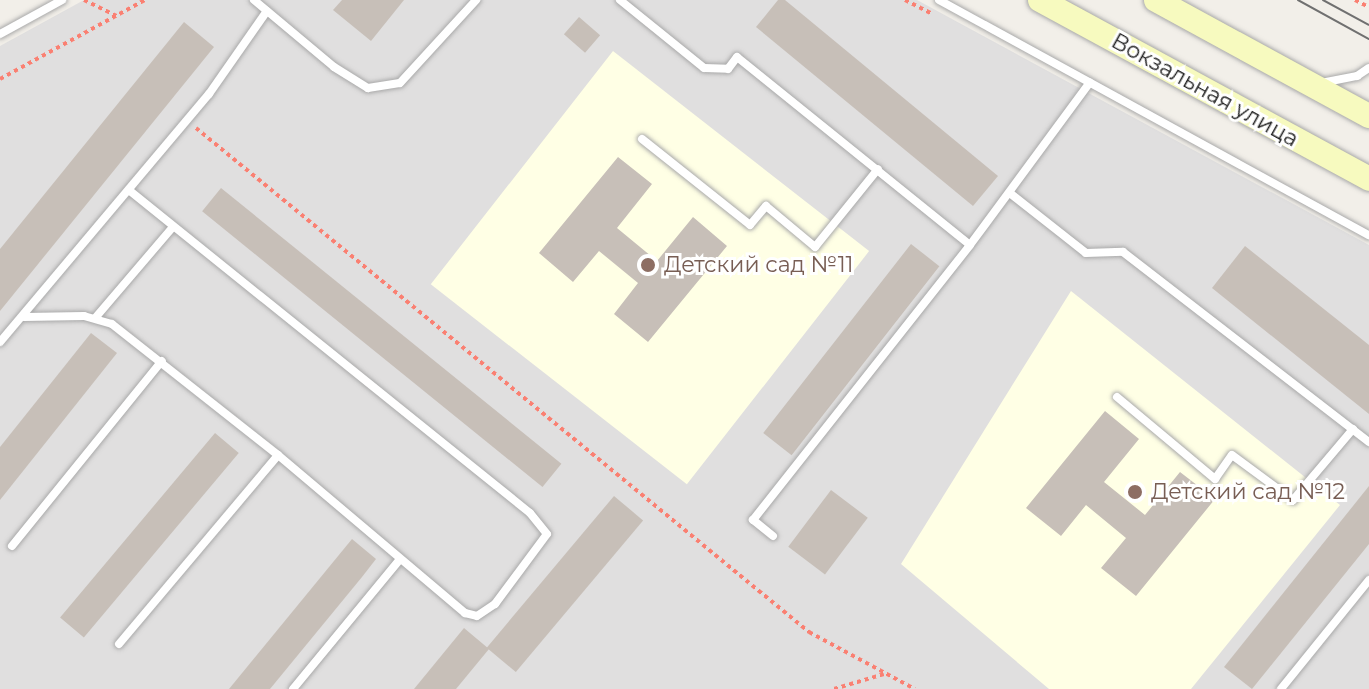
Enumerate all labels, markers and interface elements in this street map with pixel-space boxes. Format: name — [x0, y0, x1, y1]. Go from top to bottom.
street label: Вокзальная улица — [1107, 28, 1303, 152]
place label: Детский сад №11 — [664, 252, 854, 278]
marker: Детский сад №11 — [639, 256, 657, 274]
place label: Детский сад №12 — [1151, 479, 1345, 505]
marker: Детский сад №12 — [1126, 483, 1144, 501]

